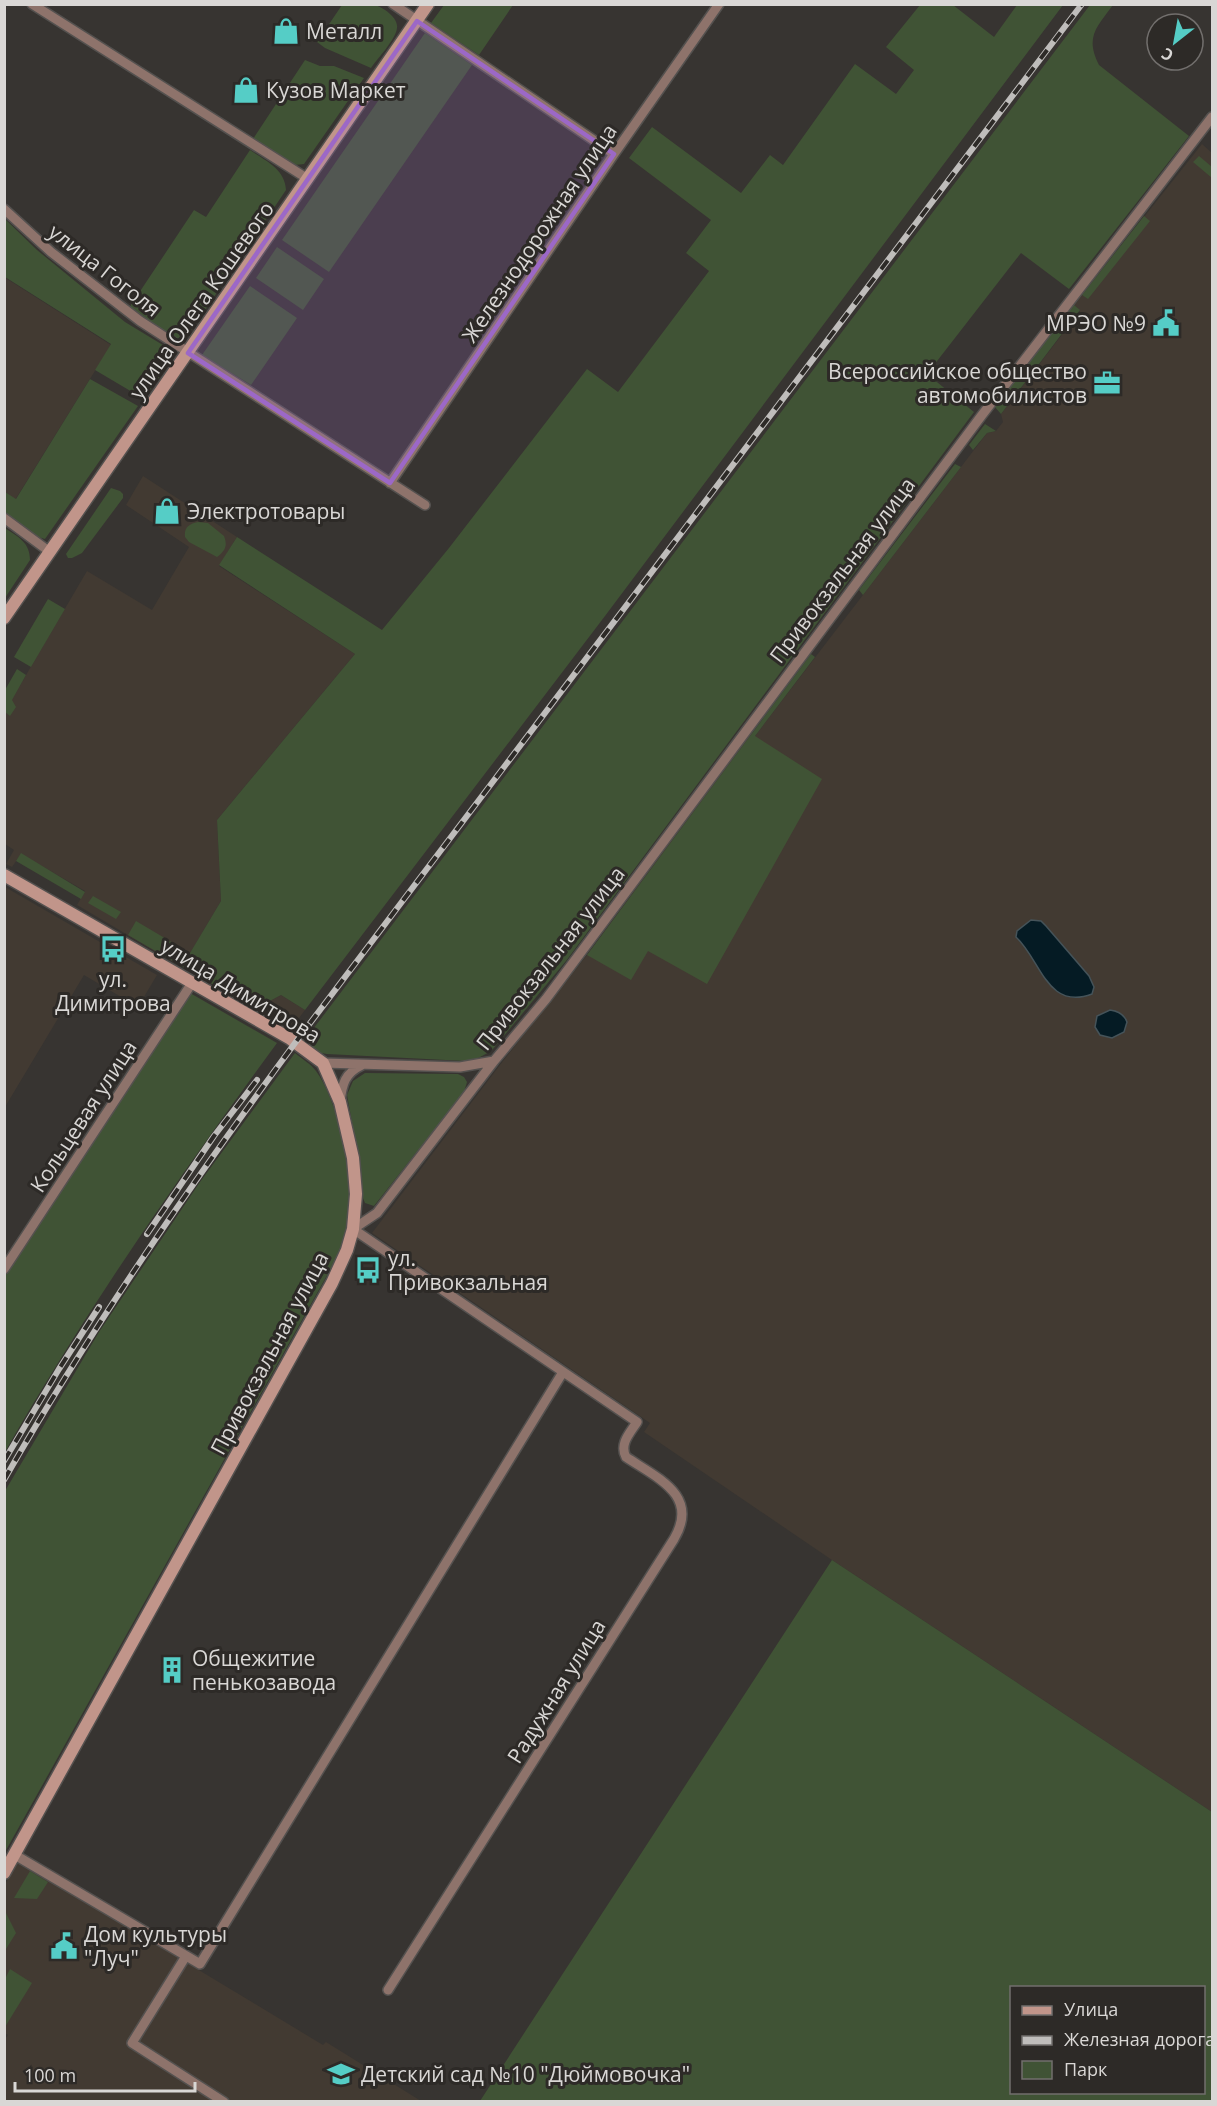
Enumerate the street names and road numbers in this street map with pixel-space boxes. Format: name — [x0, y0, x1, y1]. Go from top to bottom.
street label: Железнодорожная улица — [455, 118, 623, 348]
street label: улица Олега Кошевого — [122, 196, 280, 404]
street label: улица Гоголя — [43, 217, 167, 323]
street label: Привокзальная улица — [763, 471, 921, 669]
street label: Привокзальная улица — [469, 860, 631, 1056]
street label: улица Димитрова — [156, 931, 326, 1049]
street label: Кольцевая улица — [23, 1034, 143, 1198]
street label: Привокзальная улица — [204, 1247, 334, 1459]
street label: Радужная улица — [500, 1614, 612, 1768]

